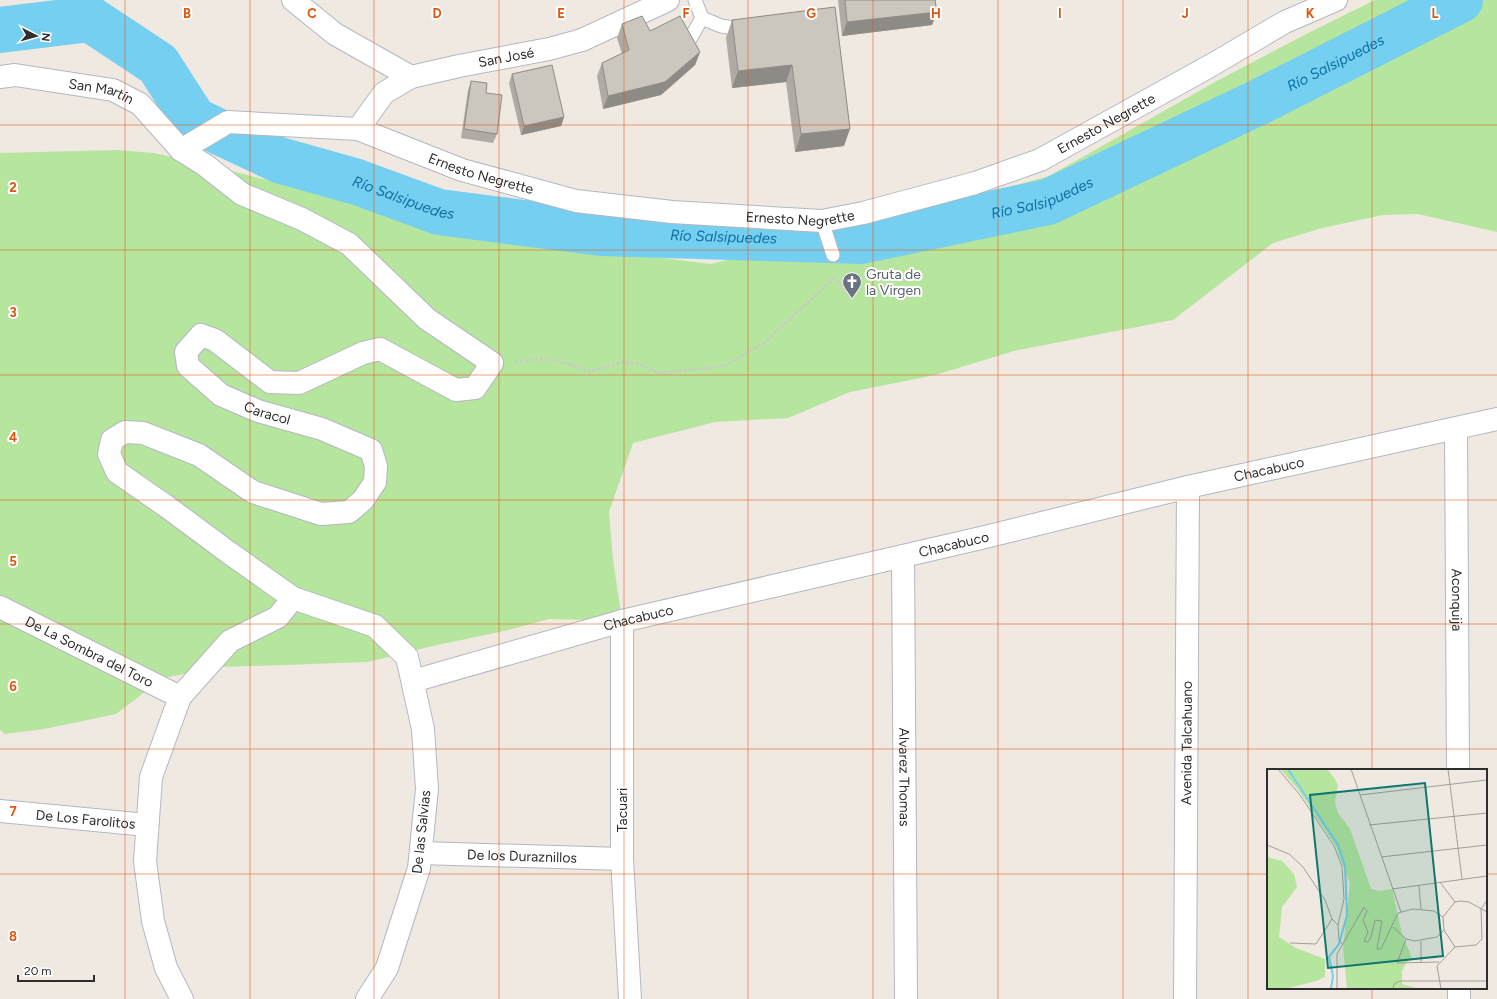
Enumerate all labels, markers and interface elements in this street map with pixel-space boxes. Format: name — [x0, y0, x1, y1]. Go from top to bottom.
text: B — [183, 6, 191, 21]
text: C — [307, 6, 317, 21]
text: D — [432, 6, 442, 21]
text: E — [557, 6, 565, 21]
text: F — [682, 6, 690, 21]
text: G — [806, 6, 816, 21]
text: H — [931, 6, 941, 21]
text: I — [1058, 6, 1062, 21]
text: J — [1181, 6, 1189, 21]
text: K — [1306, 6, 1315, 21]
text: L — [1432, 6, 1439, 21]
north arrow — [16, 16, 56, 56]
water label: Río Salsipuedes — [1284, 31, 1387, 95]
text: N — [39, 32, 52, 42]
street label: San José — [477, 44, 536, 71]
street label: San Martín — [67, 75, 137, 108]
street label: Ernesto Negrette — [1055, 90, 1159, 158]
street label: Ernesto Negrette — [426, 150, 536, 198]
water label: Río Salsipuedes — [350, 172, 455, 223]
water label: Río Salsipuedes — [989, 173, 1096, 223]
text: 2 — [9, 180, 17, 195]
street label: Ernesto Negrette — [745, 207, 856, 230]
water label: Río Salsipuedes — [670, 226, 777, 247]
place label: Gruta de la Virgen — [866, 266, 921, 299]
church icon: Gruta de la Virgen — [841, 271, 863, 299]
text: 3 — [9, 305, 17, 320]
street label: Caracol — [241, 398, 292, 429]
text: 4 — [9, 430, 17, 445]
street label: Chacabuco — [1232, 454, 1306, 486]
street label: Chacabuco — [917, 528, 991, 561]
text: 5 — [9, 554, 17, 569]
street label: Aconquija — [1448, 568, 1465, 632]
street label: Chacabuco — [601, 601, 675, 635]
street label: De La Sombra del Toro — [22, 613, 156, 691]
text: 6 — [9, 679, 17, 694]
street label: Avenida Talcahuano — [1178, 681, 1196, 805]
street label: Alvarez Thomas — [895, 728, 913, 826]
inset map — [1267, 769, 1487, 989]
street label: Tacuari — [614, 788, 631, 832]
street label: De las Salvias — [409, 789, 434, 875]
text: 7 — [9, 804, 17, 819]
street label: De Los Farolitos — [35, 806, 136, 833]
street label: De los Duraznillos — [467, 846, 577, 867]
text: 8 — [9, 929, 17, 944]
scale bar — [18, 957, 94, 983]
text: 20 m — [24, 964, 52, 978]

